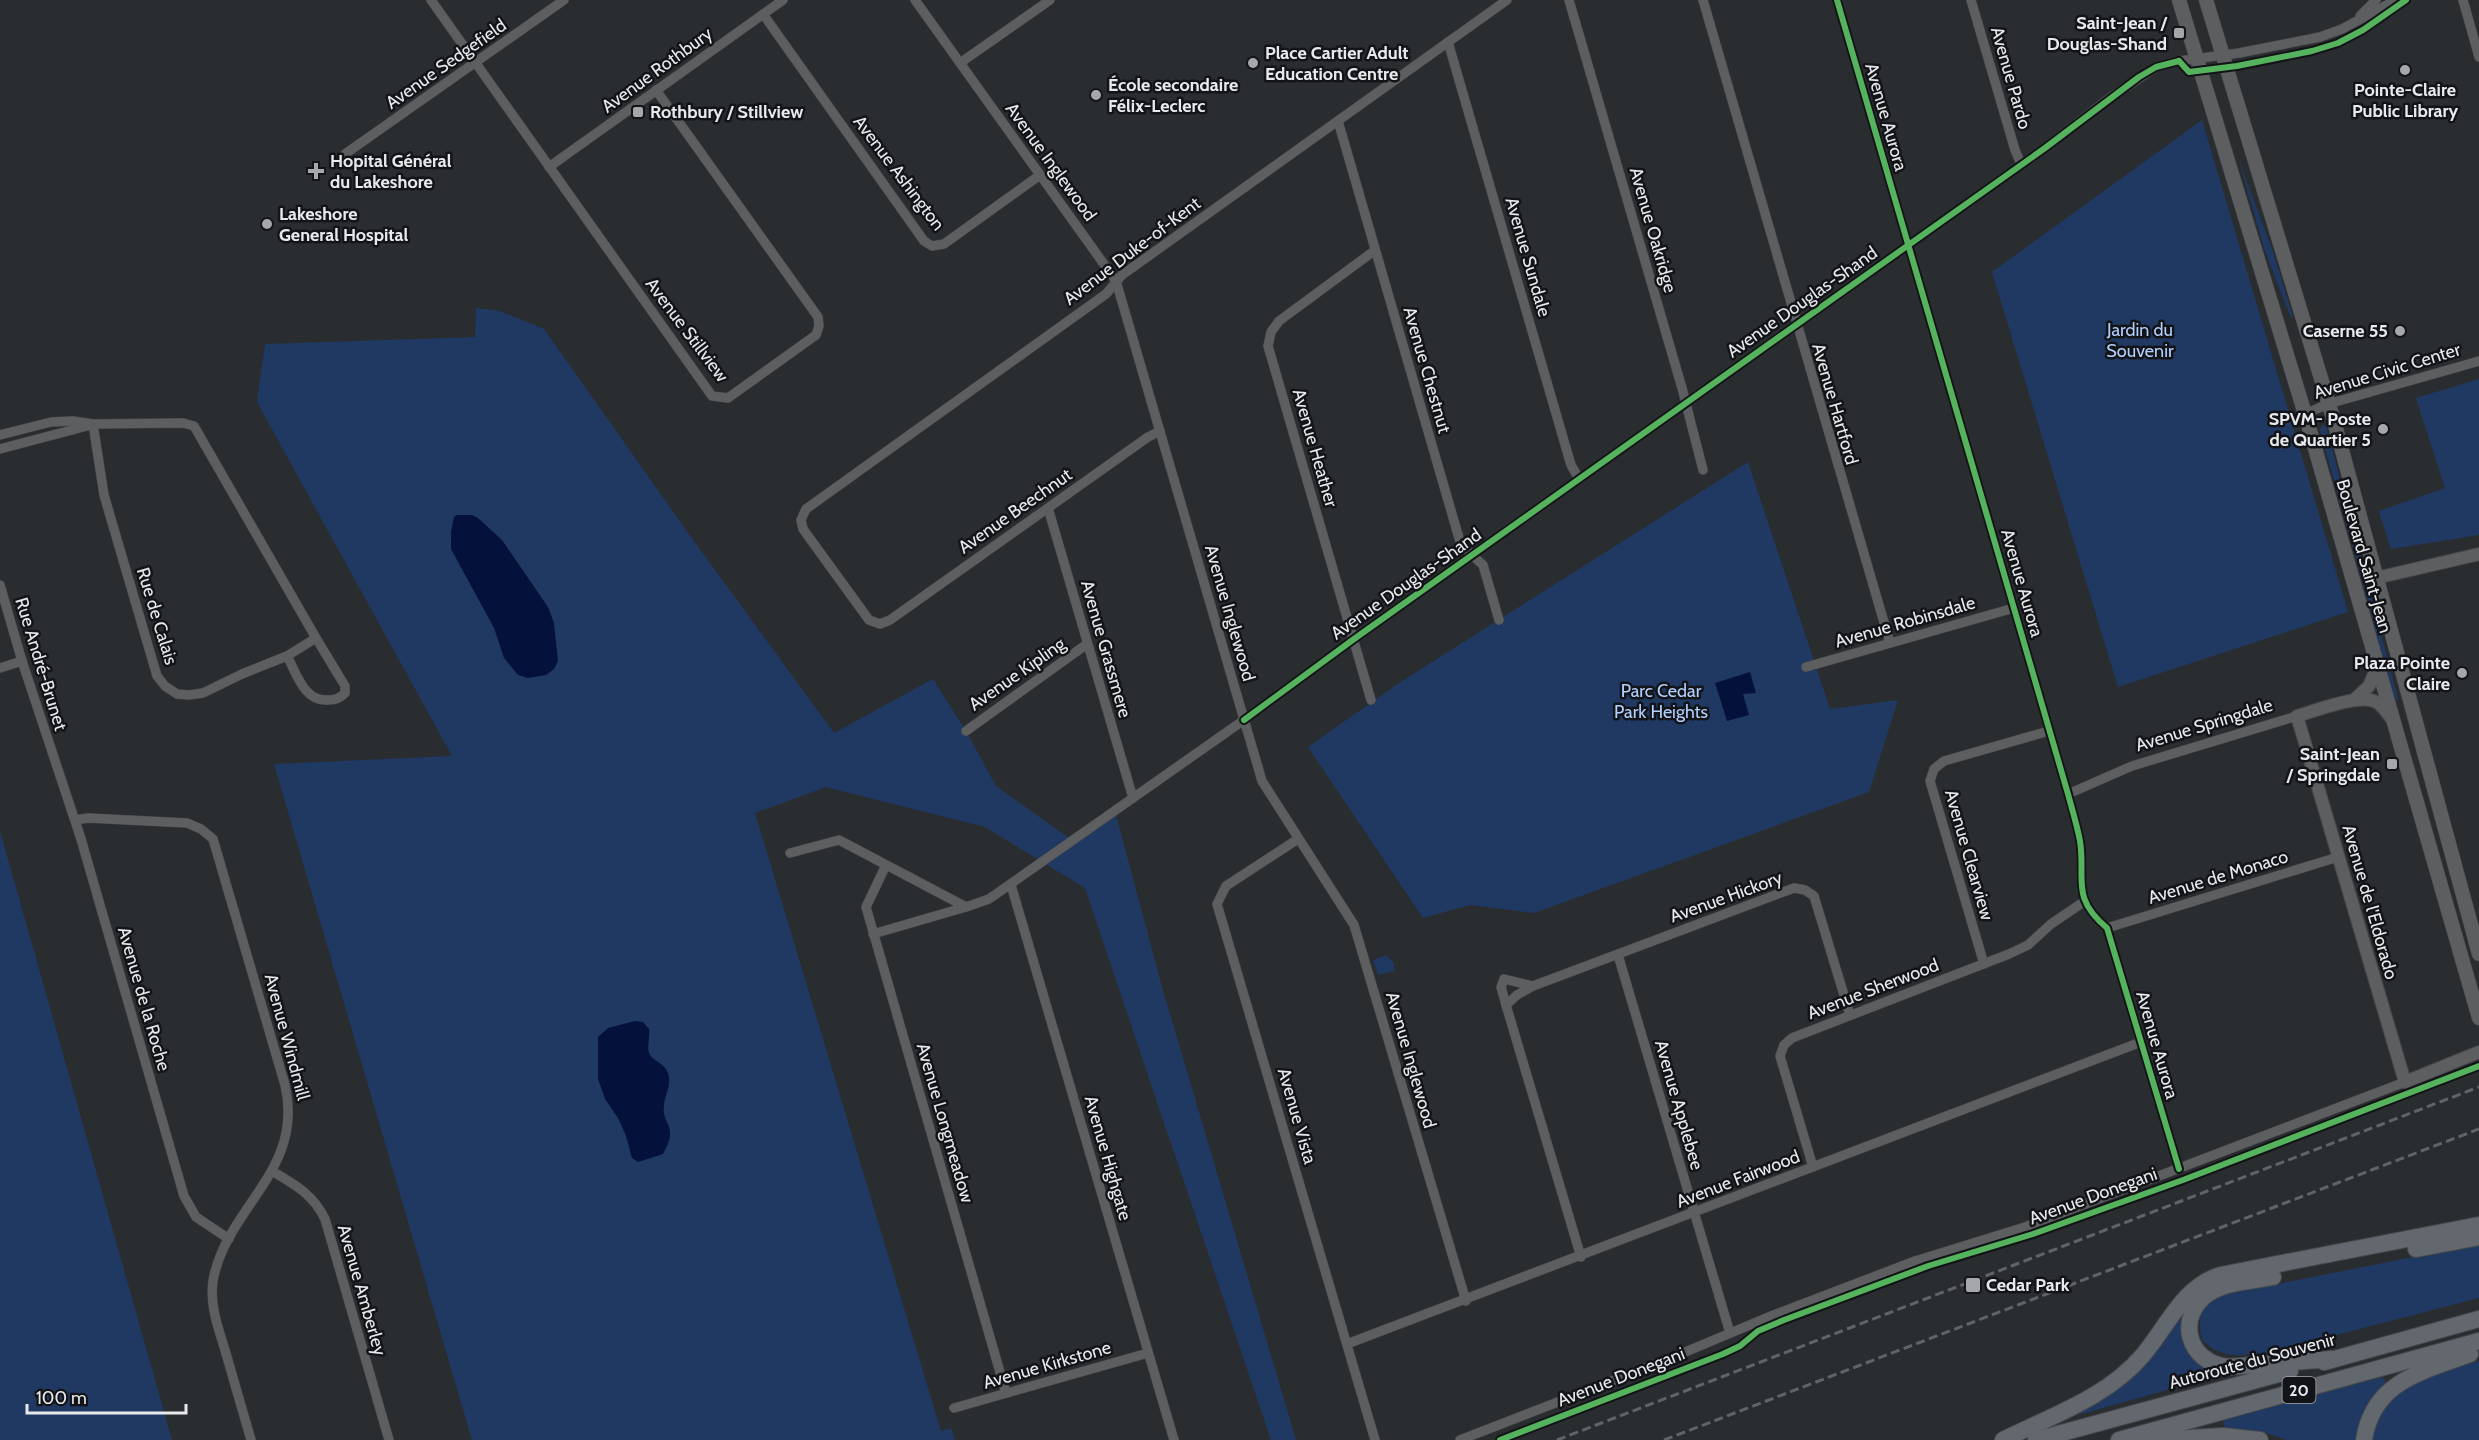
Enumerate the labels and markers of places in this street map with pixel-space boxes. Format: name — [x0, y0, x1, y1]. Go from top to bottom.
place label: Saint-Jean / Douglas-Shand — [2047, 12, 2168, 55]
marker: Saint-Jean / Douglas-Shand — [2172, 26, 2186, 40]
place label: Place Cartier Adult Education Centre — [1265, 42, 1409, 85]
marker: Place Cartier Adult Education Centre — [1246, 56, 1260, 70]
marker: Pointe-Claire Public Library — [2398, 63, 2412, 77]
place label: École secondaire Félix-Leclerc — [1108, 74, 1238, 117]
place label: Pointe-Claire Public Library — [2352, 79, 2458, 122]
marker: École secondaire Félix-Leclerc — [1089, 88, 1103, 102]
place label: Rothbury / Stillview — [650, 101, 803, 123]
marker: Rothbury / Stillview — [631, 105, 645, 119]
place label: Hopital Général du Lakeshore — [330, 150, 452, 193]
marker: Hopital Général du Lakeshore — [307, 162, 325, 180]
place label: Lakeshore General Hospital — [279, 203, 408, 246]
marker: Lakeshore General Hospital — [260, 217, 274, 231]
place label: Caserne 55 — [2303, 320, 2388, 342]
marker: Caserne 55 — [2393, 324, 2407, 338]
place label: SPVM- Poste de Quartier 5 — [2269, 408, 2371, 451]
marker: SPVM- Poste de Quartier 5 — [2376, 422, 2390, 436]
place label: Plaza Pointe Claire — [2354, 652, 2450, 695]
marker: Plaza Pointe Claire — [2455, 666, 2469, 680]
place label: Saint-Jean / Springdale — [2286, 743, 2380, 786]
marker: Saint-Jean / Springdale — [2385, 757, 2399, 771]
place label: Cedar Park — [1986, 1274, 2070, 1296]
marker: Cedar Park — [1964, 1276, 1982, 1294]

